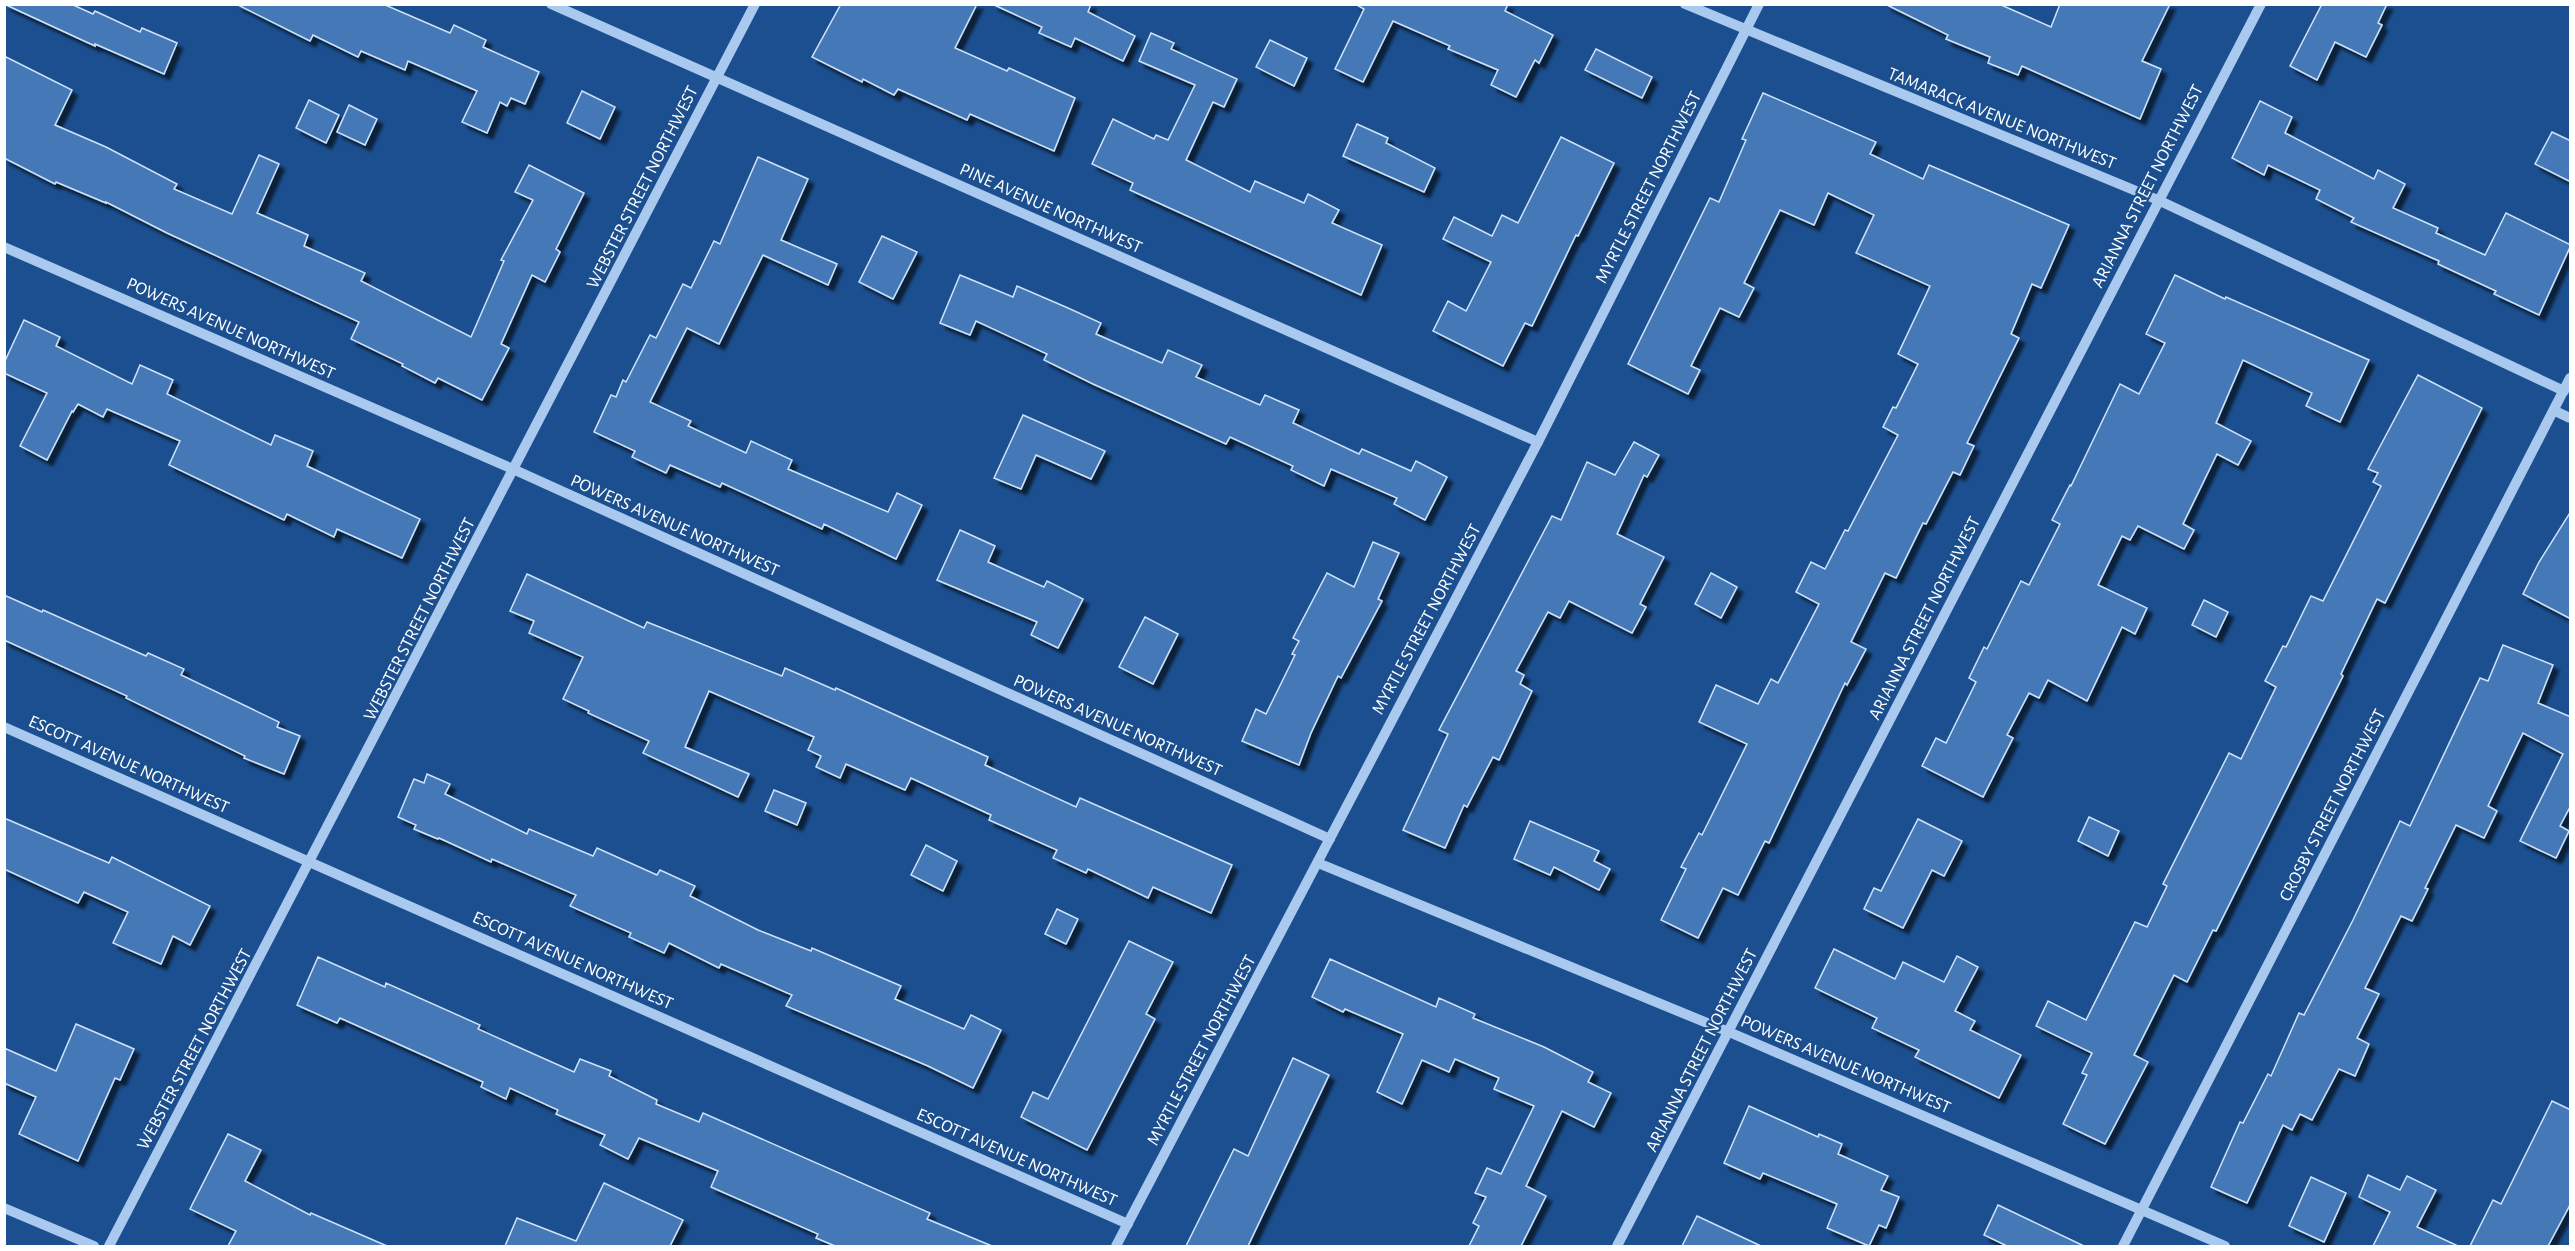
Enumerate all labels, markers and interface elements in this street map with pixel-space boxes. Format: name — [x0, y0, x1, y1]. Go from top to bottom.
street label: TAMARACK AVENUE NORTHWEST — [1885, 65, 2119, 173]
street label: ARIANNA STREET NORTHWEST — [2089, 82, 2207, 291]
street label: WEBSTER STREET NORTHWEST — [584, 83, 702, 292]
street label: MYRTLE STREET NORTHWEST — [1593, 89, 1705, 286]
street label: PINE AVENUE NORTHWEST — [957, 161, 1145, 257]
street label: POWERS AVENUE NORTHWEST — [124, 275, 338, 383]
street label: POWERS AVENUE NORTHWEST — [568, 472, 782, 580]
street label: ARIANNA STREET NORTHWEST — [1866, 514, 1984, 723]
street label: WEBSTER STREET NORTHWEST — [361, 515, 479, 724]
street label: MYRTLE STREET NORTHWEST — [1369, 521, 1485, 718]
street label: POWERS AVENUE NORTHWEST — [1011, 672, 1225, 780]
street label: CROSBY STREET NORTHWEST — [2277, 706, 2389, 904]
street label: ESCOTT AVENUE NORTHWEST — [26, 713, 232, 817]
street label: ESCOTT AVENUE NORTHWEST — [470, 909, 676, 1013]
street label: WEBSTER STREET NORTHWEST — [134, 946, 256, 1153]
street label: ARIANNA STREET NORTHWEST — [1643, 946, 1761, 1155]
street label: MYRTLE STREET NORTHWEST — [1144, 952, 1260, 1149]
street label: POWERS AVENUE NORTHWEST — [1738, 1012, 1953, 1117]
street label: ESCOTT AVENUE NORTHWEST — [914, 1106, 1120, 1210]

